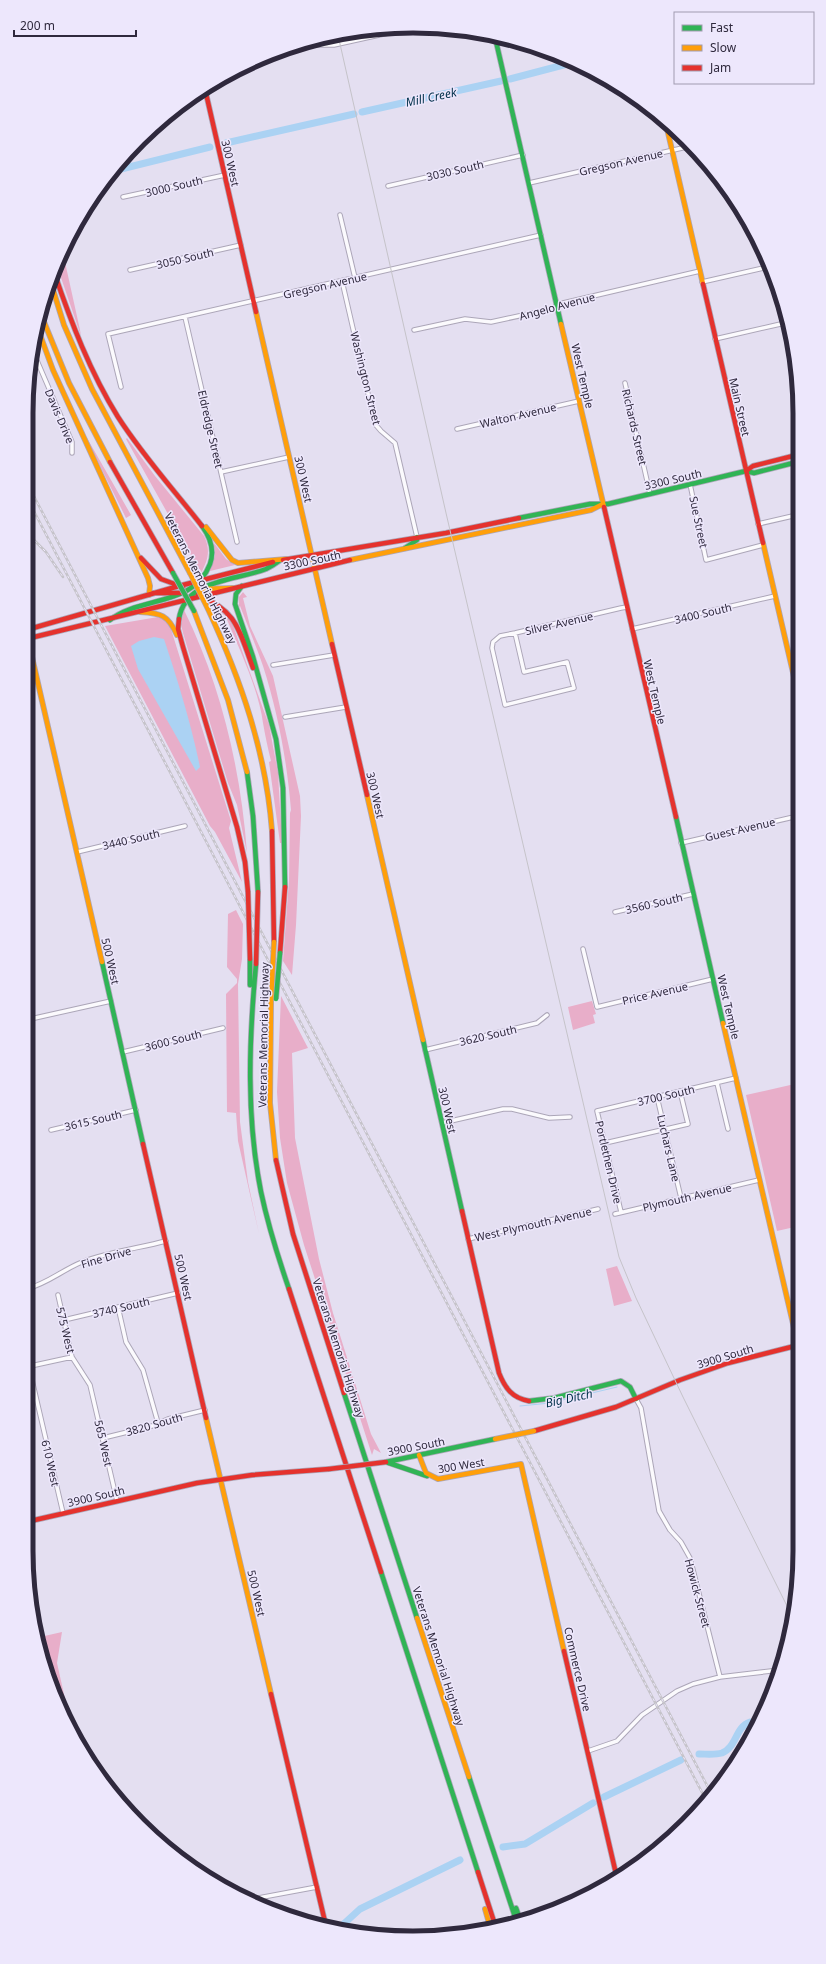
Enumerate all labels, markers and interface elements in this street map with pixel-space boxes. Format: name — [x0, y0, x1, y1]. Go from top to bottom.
scale bar — [14, 12, 136, 38]
legend — [674, 12, 814, 84]
text: 200 m — [20, 17, 55, 34]
text: Fast — [710, 19, 734, 36]
text: Slow — [710, 39, 737, 56]
text: Jam — [709, 59, 731, 76]
water label: Mill Creek — [404, 83, 459, 111]
street label: 300 West — [218, 138, 244, 188]
street label: Gregson Avenue — [578, 145, 664, 179]
street label: 3030 South — [425, 156, 485, 184]
street label: 3000 South — [144, 172, 204, 200]
street label: 3050 South — [155, 244, 215, 272]
street label: Gregson Avenue — [282, 268, 368, 302]
street label: Angelo Avenue — [517, 289, 597, 323]
street label: Washington Street — [347, 330, 385, 426]
street label: West Temple — [568, 342, 598, 410]
street label: Main Street — [726, 376, 754, 438]
street label: Davis Drive — [42, 386, 78, 446]
street label: Richards Street — [619, 387, 651, 467]
street label: Eldredge Street — [195, 389, 227, 469]
street label: Walton Avenue — [478, 399, 558, 431]
street label: 300 West — [291, 454, 317, 504]
street label: 3300 South — [643, 465, 703, 493]
street label: Sue Street — [686, 495, 712, 549]
street label: Veterans Memorial Highway — [161, 510, 241, 647]
street label: 3300 South — [282, 547, 342, 573]
street label: 3400 South — [673, 599, 733, 627]
street label: Silver Avenue — [523, 608, 595, 638]
street label: West Temple — [640, 658, 670, 726]
street label: 300 West — [363, 770, 389, 820]
street label: Guest Avenue — [703, 814, 777, 844]
street label: 3440 South — [101, 825, 161, 853]
street label: 3560 South — [624, 889, 684, 917]
street label: 500 West — [98, 936, 124, 986]
street label: Veterans Memorial Highway — [254, 962, 272, 1108]
street label: West Temple — [714, 973, 744, 1041]
street label: Price Avenue — [621, 978, 689, 1008]
street label: 3620 South — [458, 1021, 518, 1049]
street label: 3600 South — [143, 1026, 203, 1054]
street label: 3700 South — [636, 1081, 696, 1109]
street label: 300 West — [435, 1085, 461, 1135]
street label: 3615 South — [63, 1106, 123, 1134]
street label: Luchars Lane — [654, 1113, 684, 1183]
street label: Portlethen Drive — [592, 1119, 626, 1205]
street label: Plymouth Avenue — [641, 1179, 733, 1215]
street label: West Plymouth Avenue — [473, 1203, 593, 1245]
street label: Fine Drive — [79, 1243, 133, 1271]
street label: 500 West — [171, 1252, 197, 1302]
street label: Veterans Memorial Highway — [309, 1276, 369, 1420]
street label: 3740 South — [91, 1293, 151, 1321]
street label: 575 West — [53, 1305, 79, 1355]
street label: 3900 South — [695, 1340, 755, 1372]
water label: Big Ditch — [544, 1385, 594, 1411]
street label: 3820 South — [124, 1409, 184, 1439]
street label: 565 West — [91, 1418, 117, 1468]
street label: 3900 South — [386, 1433, 446, 1459]
street label: 610 West — [38, 1438, 64, 1488]
street label: 300 West — [437, 1454, 485, 1476]
street label: 3900 South — [66, 1482, 126, 1510]
street label: Howick Street — [682, 1557, 714, 1629]
street label: 500 West — [244, 1568, 270, 1618]
street label: Veterans Memorial Highway — [409, 1584, 469, 1728]
street label: Commerce Drive — [561, 1625, 595, 1713]

